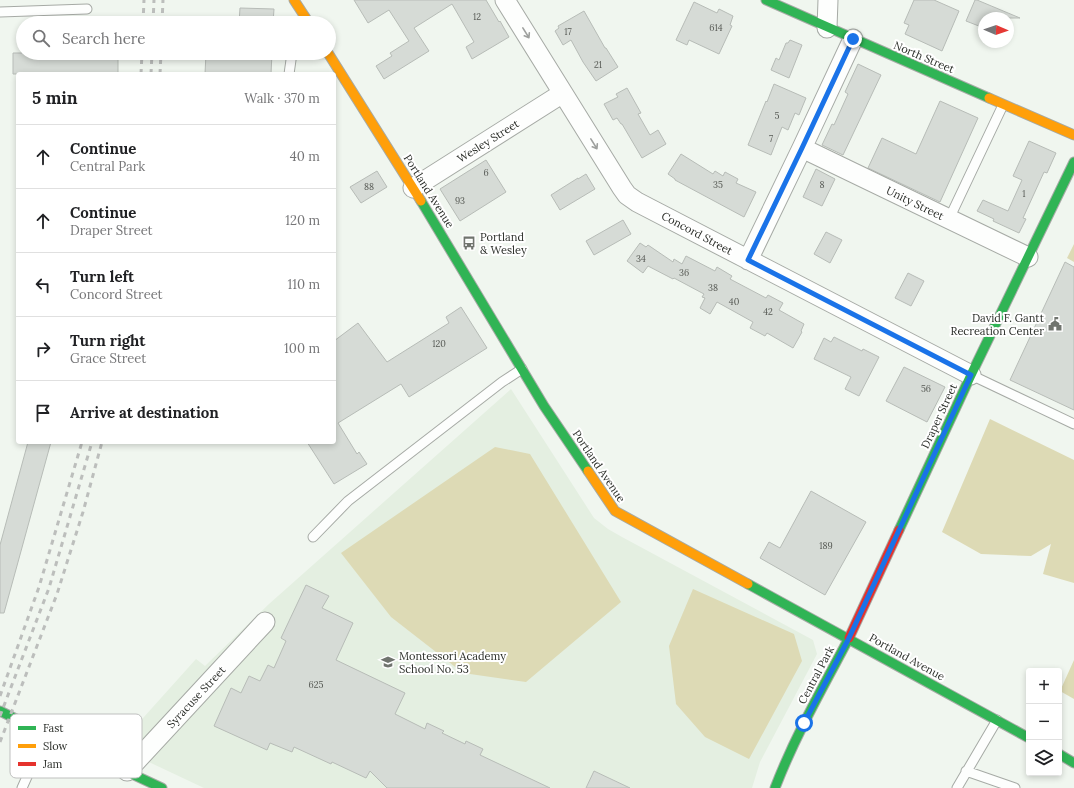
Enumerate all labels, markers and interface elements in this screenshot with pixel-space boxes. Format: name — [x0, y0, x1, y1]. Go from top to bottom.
house number: 12 — [473, 11, 481, 22]
north arrow — [978, 12, 1014, 48]
search box — [16, 16, 336, 60]
house number: 614 — [709, 22, 723, 33]
house number: 17 — [564, 26, 572, 37]
icon: search — [30, 27, 52, 49]
one-way arrow — [522, 27, 530, 39]
text: Search here — [62, 29, 145, 48]
route end — [844, 30, 862, 48]
street label: North Street — [892, 38, 957, 76]
house number: 21 — [594, 59, 602, 70]
text: 5 min — [32, 87, 78, 109]
text: Walk · 370 m — [244, 90, 320, 107]
house number: 5 — [775, 110, 780, 121]
street label: Wesley Street — [454, 116, 522, 166]
house number: 7 — [769, 133, 773, 144]
one-way arrow — [590, 138, 598, 149]
text: Continue — [70, 139, 136, 158]
icon: ahead — [32, 146, 54, 168]
text: 40 m — [290, 148, 320, 165]
street label: Portland Avenue — [401, 152, 457, 230]
text: Central Park — [70, 158, 145, 175]
house number: 6 — [483, 167, 489, 178]
house number: 35 — [713, 179, 723, 190]
house number: 8 — [819, 179, 825, 190]
house number: 88 — [364, 181, 374, 192]
street label: Unity Street — [884, 183, 947, 223]
house number: 1 — [1022, 188, 1026, 199]
house number: 93 — [455, 195, 465, 206]
text: Continue — [70, 203, 136, 222]
street label: Concord Street — [659, 208, 736, 258]
icon: ahead — [32, 210, 54, 232]
text: 120 m — [285, 212, 320, 229]
text: Draper Street — [70, 222, 153, 239]
place label: Portland & Wesley — [480, 230, 527, 257]
bus stop icon: Portland & Wesley — [461, 235, 477, 251]
house number: 34 — [636, 253, 646, 264]
text: Turn left — [70, 267, 134, 286]
house number: 36 — [679, 267, 689, 278]
icon: left — [32, 274, 54, 296]
text: 110 m — [287, 276, 320, 293]
house number: 38 — [708, 282, 718, 293]
text: Concord Street — [70, 286, 163, 303]
house number: 40 — [729, 296, 740, 307]
house number: 42 — [763, 306, 773, 317]
place label: David F. Gantt Recreation Center — [951, 311, 1045, 338]
public building icon: David F. Gantt Recreation Center — [1047, 316, 1063, 332]
text: Turn right — [70, 331, 146, 350]
icon: right — [32, 338, 54, 360]
house number: 120 — [432, 338, 446, 349]
text: 100 m — [284, 340, 320, 357]
text: Grace Street — [70, 350, 146, 367]
street label: Draper Street — [918, 381, 960, 451]
house number: 56 — [921, 383, 931, 394]
icon: arrive — [32, 402, 54, 424]
text: Arrive at destination — [70, 403, 219, 422]
street label: Portland Avenue — [570, 427, 628, 505]
house number: 189 — [819, 540, 833, 551]
street label: Portland Avenue — [867, 630, 947, 684]
street label: Central Park — [795, 644, 837, 706]
place label: Montessori Academy School No. 53 — [399, 649, 506, 676]
school or university icon: Montessori Academy School No. 53 — [380, 654, 396, 670]
street label: Syracuse Street — [164, 662, 229, 731]
map controls — [1026, 668, 1062, 776]
button: + — [1026, 668, 1062, 704]
house number: 625 — [309, 679, 324, 690]
button: − — [1026, 704, 1062, 740]
legend — [10, 714, 142, 778]
route start — [795, 714, 813, 732]
text: Fast — [43, 721, 64, 735]
text: Slow — [43, 739, 68, 753]
button: layers — [1026, 740, 1062, 776]
text: Jam — [42, 757, 63, 771]

